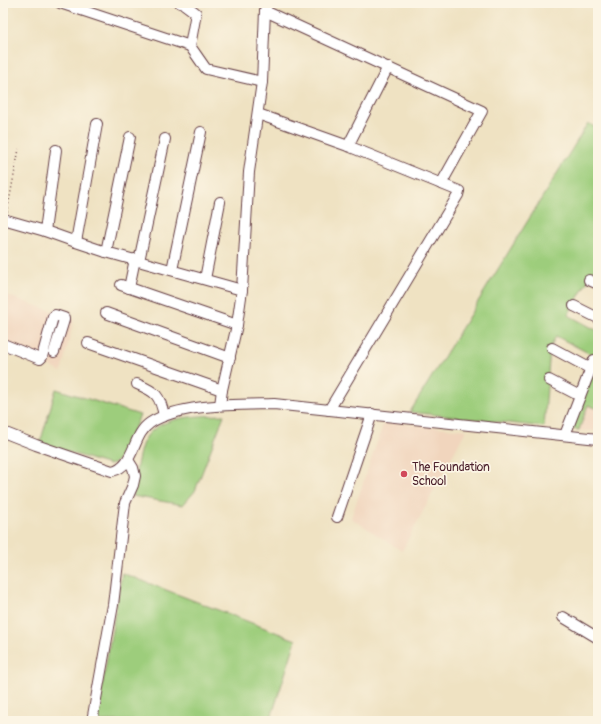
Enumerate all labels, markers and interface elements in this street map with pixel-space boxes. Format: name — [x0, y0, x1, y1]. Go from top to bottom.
place label: The Foundation School — [412, 460, 490, 489]
marker: The Foundation School — [399, 469, 409, 479]

